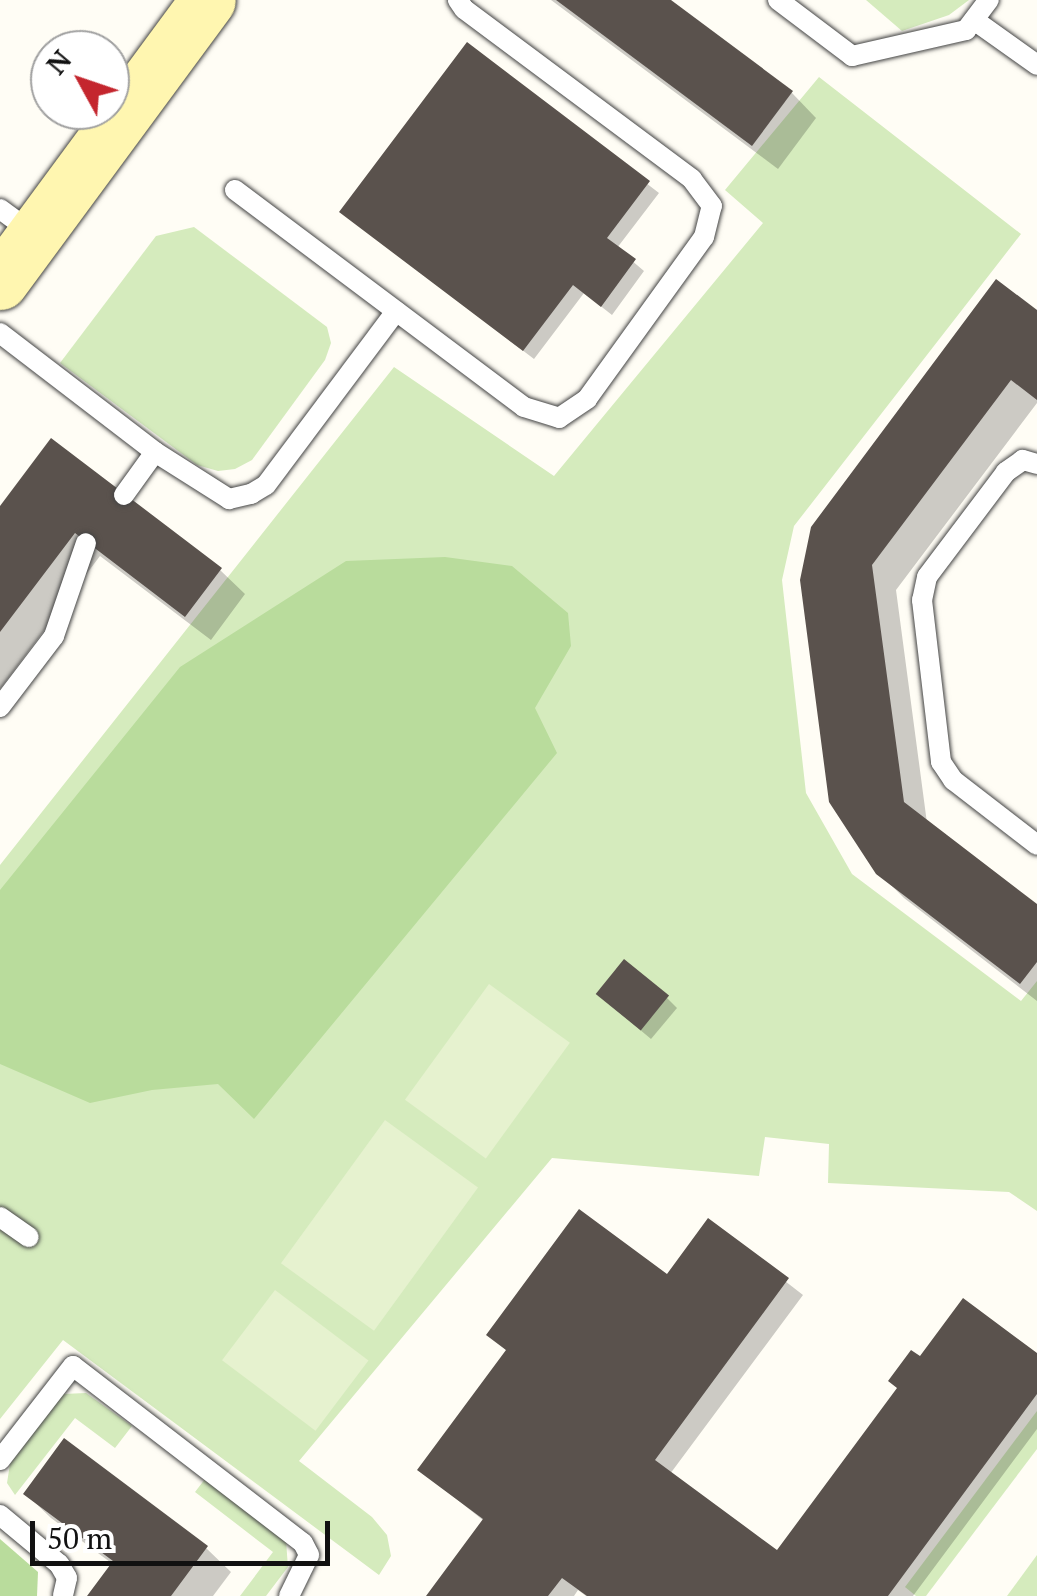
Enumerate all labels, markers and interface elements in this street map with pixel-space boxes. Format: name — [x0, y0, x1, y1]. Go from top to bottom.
north arrow — [30, 30, 130, 130]
text: N — [37, 42, 79, 82]
scale bar — [35, 1501, 335, 1563]
text: 50 m — [47, 1518, 112, 1558]

